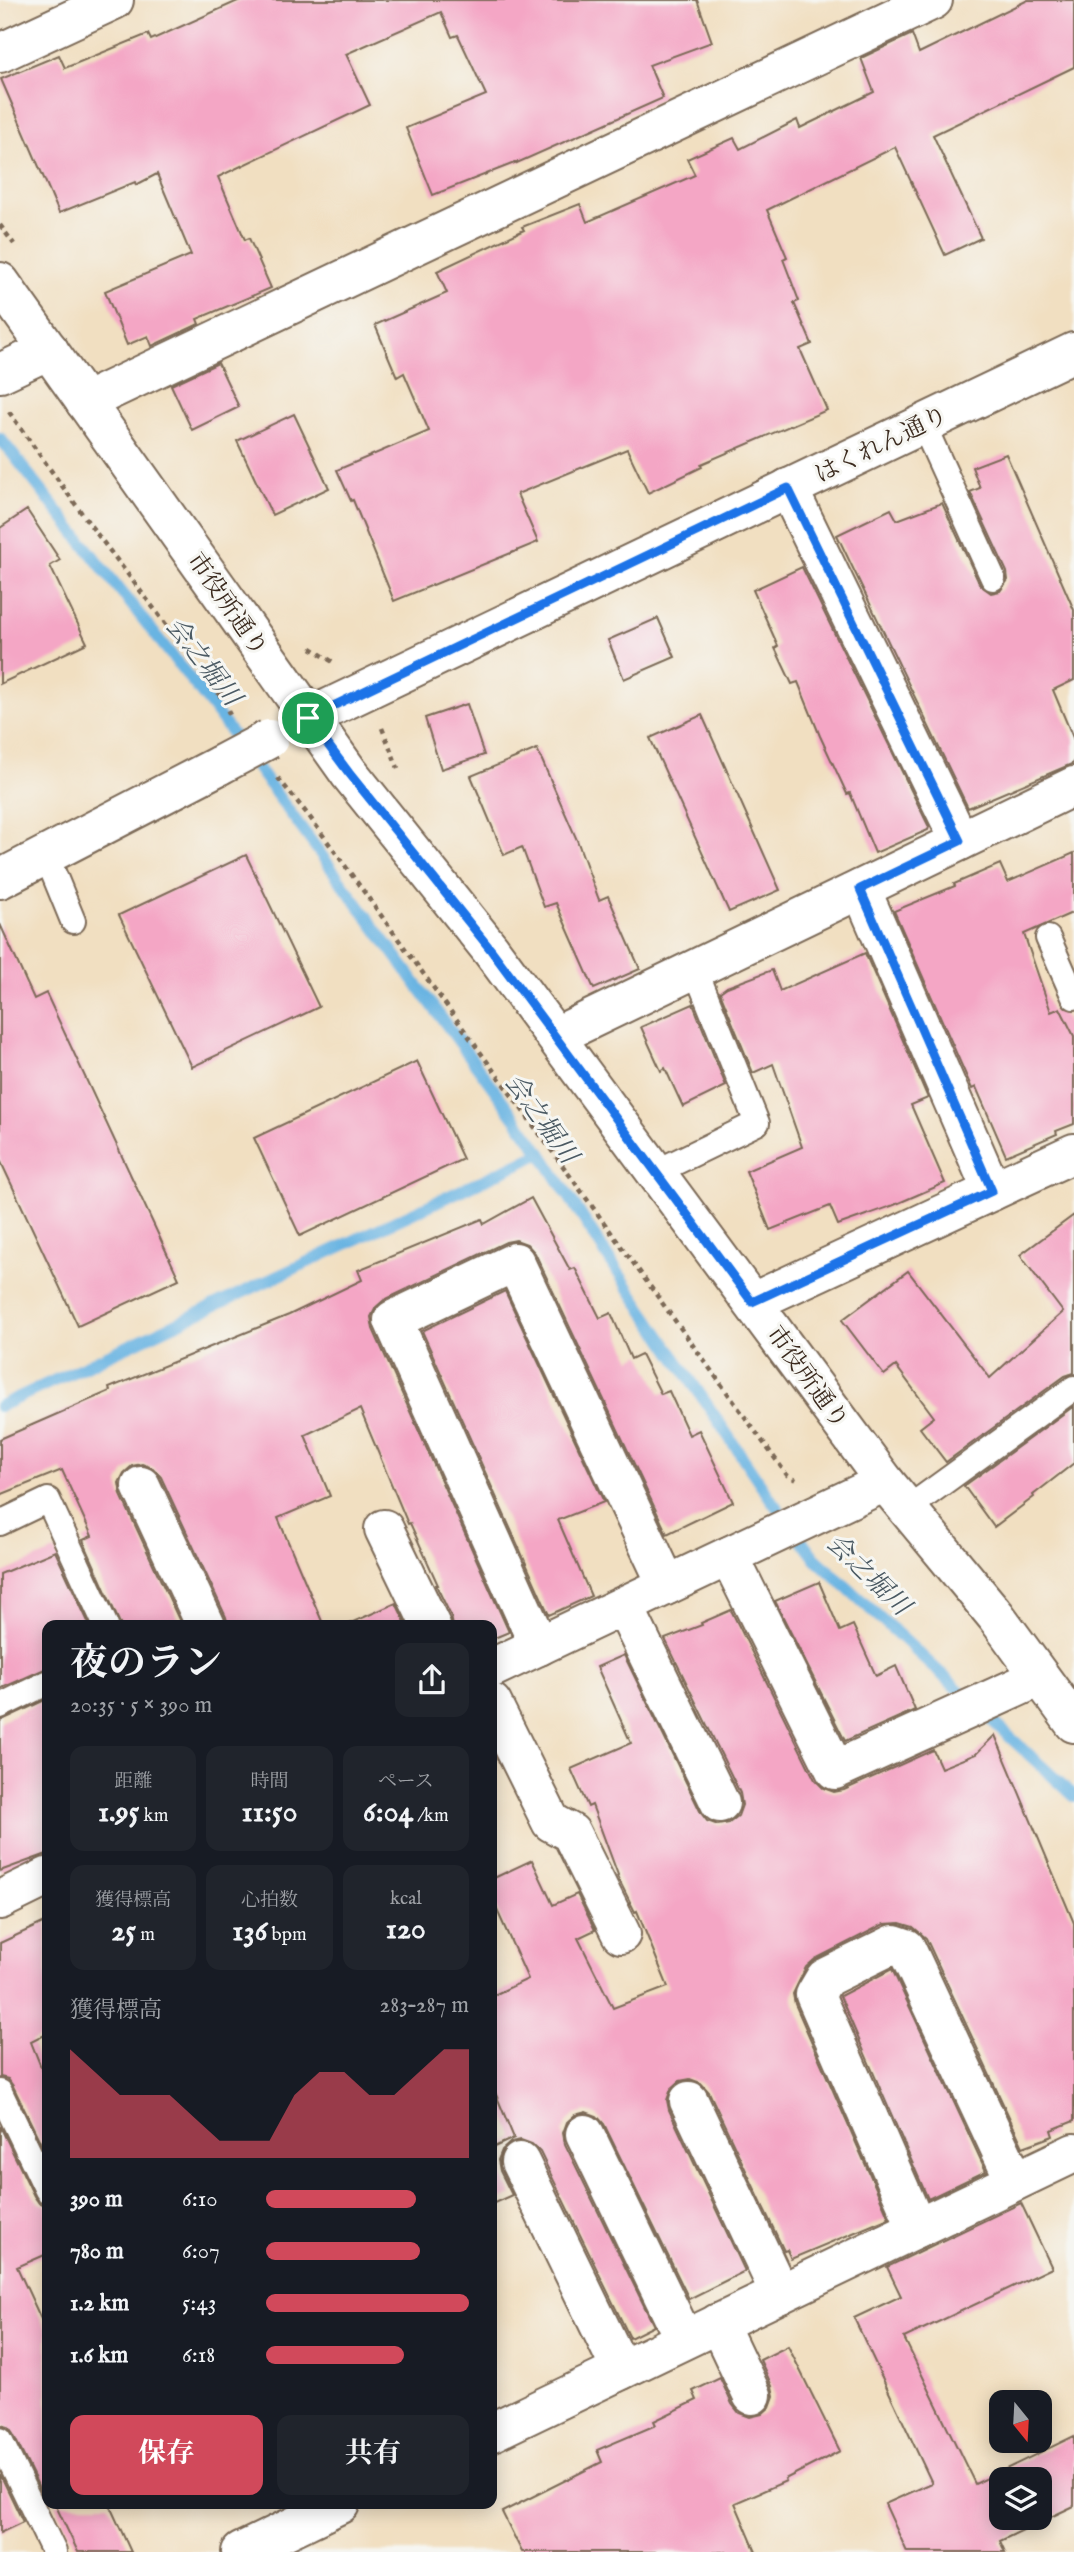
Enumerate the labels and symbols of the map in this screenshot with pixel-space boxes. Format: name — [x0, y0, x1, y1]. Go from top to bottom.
street label: はくれん通り — [810, 400, 953, 491]
street label: 市役所通り — [180, 547, 274, 663]
water label: 会之堀川 — [158, 611, 250, 715]
pin — [278, 688, 338, 748]
water label: 会之堀川 — [497, 1067, 586, 1173]
street label: 市役所通り — [759, 1320, 855, 1436]
water label: 会之堀川 — [819, 1527, 919, 1625]
north arrow — [989, 2390, 1052, 2454]

